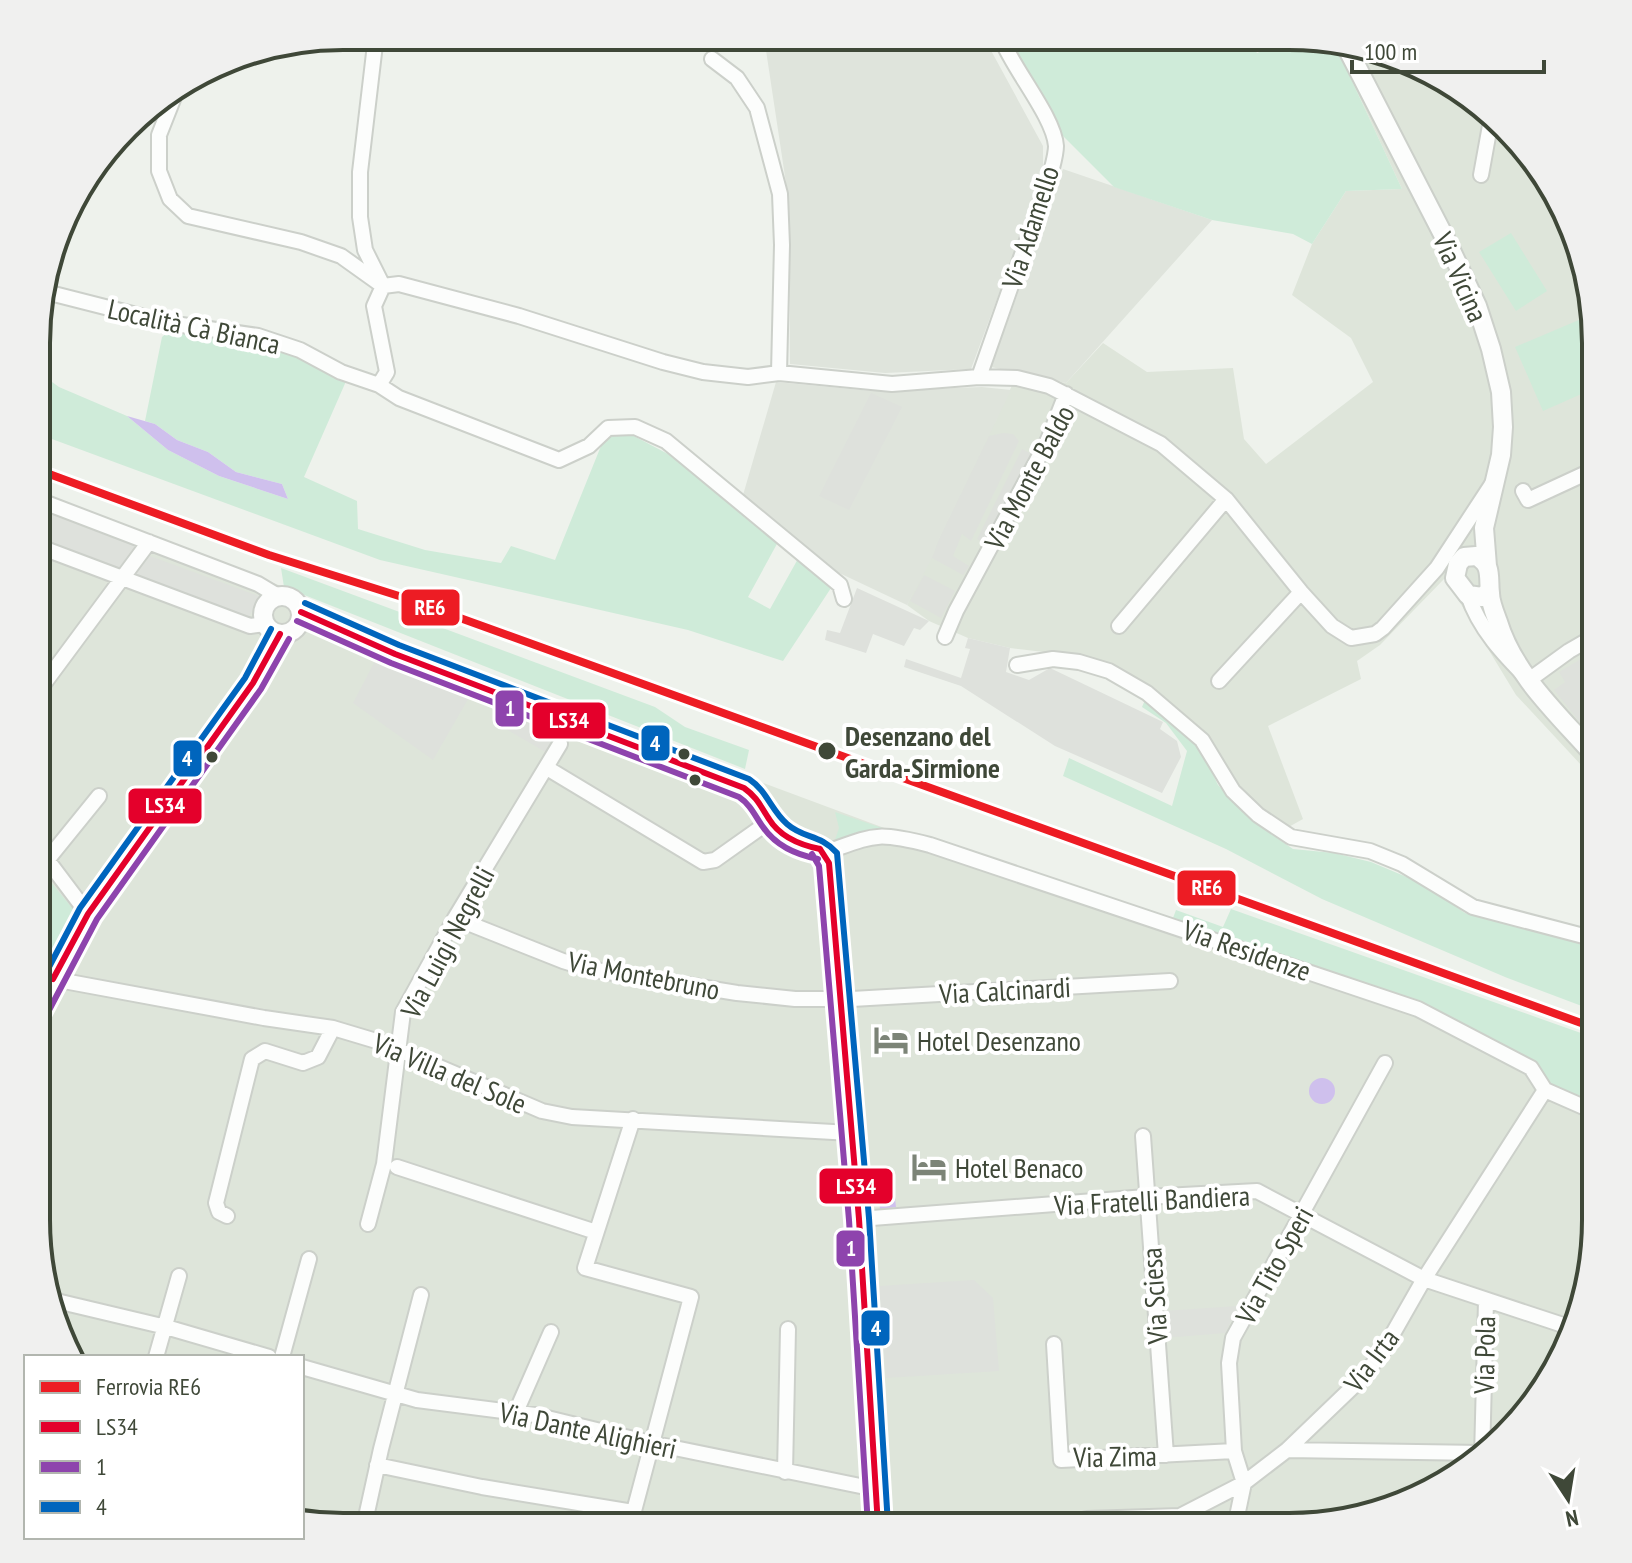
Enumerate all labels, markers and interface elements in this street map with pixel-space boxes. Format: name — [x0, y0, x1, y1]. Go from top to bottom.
scale bar — [1352, 24, 1544, 74]
text: 100 m — [1364, 36, 1417, 67]
street label: Via Adamello — [992, 161, 1067, 294]
street label: Via Vicina — [1425, 226, 1497, 328]
street label: Località Cà Bianca — [105, 290, 283, 362]
street label: Via Monte Baldo — [975, 398, 1083, 557]
line badge: RE6 — [400, 588, 461, 627]
text: RE6 — [414, 593, 446, 621]
line badge: 1 — [494, 689, 525, 728]
text: 1 — [505, 694, 515, 722]
line badge: LS34 — [531, 701, 607, 740]
text: LS34 — [549, 706, 589, 734]
place label: Desenzano del Garda-Sirmione — [845, 717, 1000, 786]
line badge: 4 — [640, 724, 671, 762]
text: 4 — [650, 729, 661, 757]
line badge: 4 — [172, 739, 203, 778]
marker: Desenzano del Garda-Sirmione — [816, 740, 838, 762]
text: 4 — [182, 744, 193, 772]
unlabelled marker — [676, 746, 692, 762]
unlabelled marker — [204, 749, 220, 765]
unlabelled marker — [687, 772, 703, 788]
line badge: LS34 — [127, 787, 203, 825]
text: LS34 — [145, 791, 185, 819]
street label: Via Luigi Negrelli — [391, 860, 502, 1025]
line badge: RE6 — [1176, 869, 1237, 907]
text: RE6 — [1191, 873, 1223, 901]
street label: Via Residenze — [1177, 911, 1316, 989]
street label: Via Montebruno — [564, 942, 723, 1008]
street label: Via Calcinardi — [937, 968, 1072, 1012]
hotel icon: Hotel Desenzano — [872, 1021, 910, 1059]
place label: Hotel Desenzano — [917, 1022, 1081, 1059]
street label: Via Villa del Sole — [367, 1024, 532, 1122]
hotel icon: Hotel Benaco — [910, 1148, 948, 1186]
place label: Hotel Benaco — [955, 1149, 1083, 1186]
line badge: LS34 — [818, 1167, 894, 1205]
text: LS34 — [836, 1172, 876, 1200]
street label: Via Fratelli Bandiera — [1052, 1176, 1251, 1224]
street label: Via Tito Speri — [1226, 1200, 1321, 1331]
line badge: 1 — [835, 1229, 866, 1268]
text: 1 — [846, 1234, 856, 1262]
street label: Via Sciesa — [1132, 1247, 1176, 1346]
line badge: 4 — [860, 1309, 891, 1347]
text: 4 — [871, 1314, 882, 1342]
street label: Via Pola — [1465, 1316, 1503, 1395]
street label: Via Irta — [1335, 1321, 1407, 1400]
legend — [24, 1355, 304, 1539]
text: Ferrovia RE6 — [96, 1371, 201, 1402]
street label: Via Dante Alighieri — [495, 1393, 680, 1467]
text: LS34 — [96, 1411, 138, 1442]
street label: Via Zima — [1072, 1437, 1157, 1475]
text: 1 — [96, 1451, 107, 1482]
north arrow — [1528, 1459, 1608, 1539]
text: 4 — [96, 1491, 107, 1522]
text: N — [1563, 1504, 1581, 1533]

